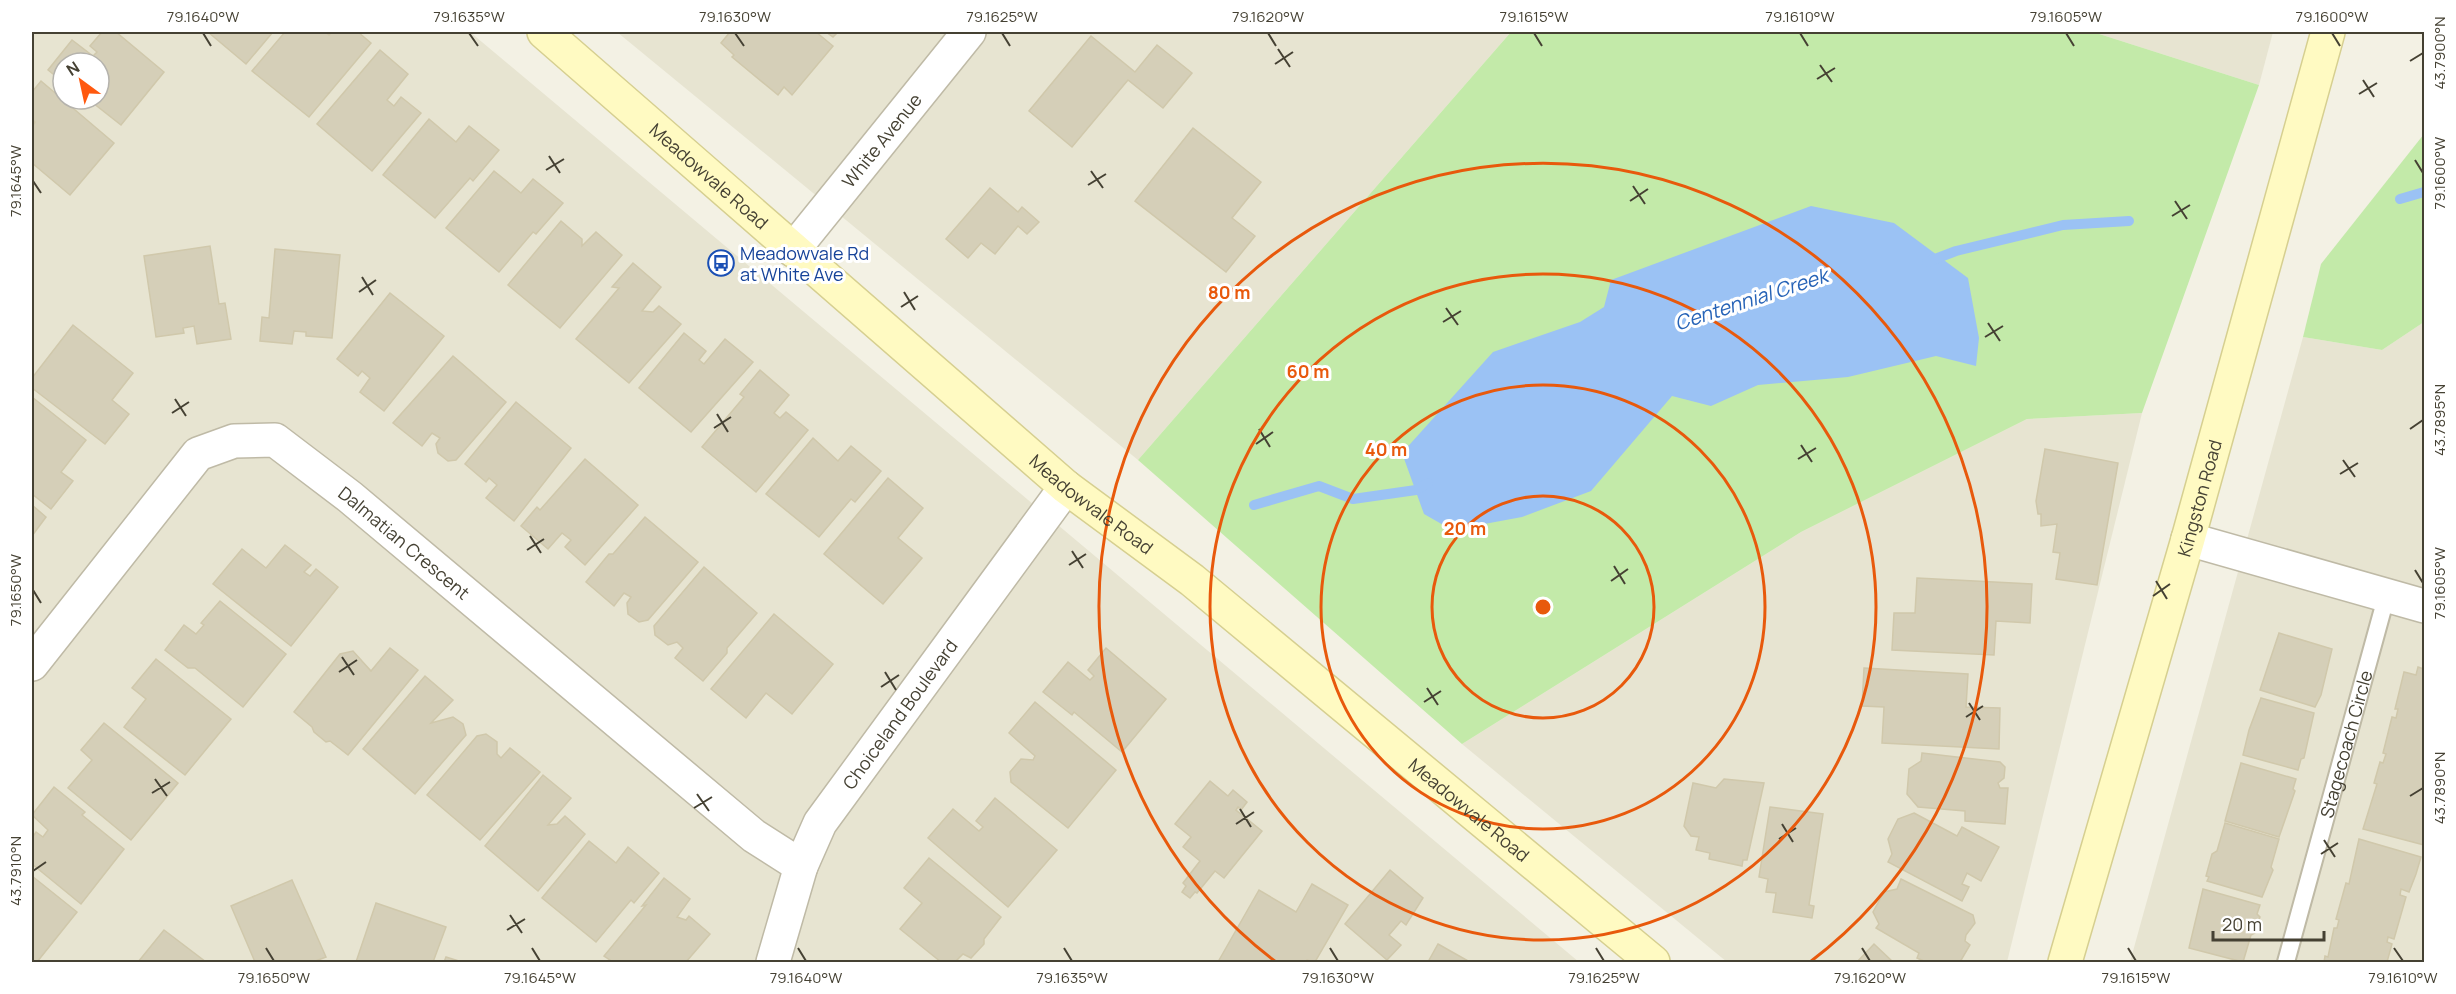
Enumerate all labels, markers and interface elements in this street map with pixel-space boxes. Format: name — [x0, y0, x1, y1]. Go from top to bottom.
text: 79.1640°W — [167, 6, 239, 27]
text: 79.1635°W — [433, 6, 505, 27]
text: 79.1630°W — [699, 6, 771, 27]
text: 79.1625°W — [966, 6, 1038, 27]
text: 79.1620°W — [1232, 6, 1304, 27]
text: 79.1615°W — [1500, 6, 1568, 27]
text: 79.1610°W — [1765, 6, 1835, 27]
text: 79.1605°W — [2030, 6, 2102, 27]
text: 79.1600°W — [2296, 6, 2368, 27]
text: 43.7900°N — [2429, 16, 2450, 90]
north arrow — [51, 51, 111, 111]
text: N — [62, 56, 84, 81]
street label: White Avenue — [836, 88, 927, 192]
street label: Meadowvale Road — [645, 118, 773, 234]
text: 79.1600°W — [2429, 137, 2450, 209]
text: 79.1645°W — [5, 145, 26, 217]
place label: Meadowvale Rd at White Ave — [740, 241, 869, 286]
bus stop icon: Meadowvale Rd at White Ave — [706, 248, 736, 278]
water label: Centennial Creek — [1671, 261, 1834, 336]
text: 80 m — [1208, 280, 1250, 304]
text: 60 m — [1287, 359, 1329, 383]
text: 43.7895°N — [2429, 384, 2450, 456]
text: 40 m — [1365, 437, 1407, 461]
street label: Kingston Road — [2172, 437, 2227, 559]
street label: Meadowvale Road — [1025, 449, 1158, 559]
street label: Dalmatian Crescent — [334, 481, 475, 605]
text: 20 m — [1444, 516, 1486, 540]
text: 79.1605°W — [2429, 547, 2450, 619]
text: 79.1650°W — [5, 554, 26, 626]
centre of rings — [1533, 597, 1553, 617]
street label: Choiceland Boulevard — [837, 634, 963, 794]
street label: Stagecoach Circle — [2314, 668, 2378, 821]
text: 43.7890°N — [2429, 752, 2450, 824]
street label: Meadowvale Road — [1404, 753, 1535, 867]
text: 43.7910°N — [5, 836, 26, 906]
scale bar — [2213, 904, 2324, 942]
text: 20 m — [2222, 912, 2262, 936]
text: 79.1650°W — [238, 967, 310, 988]
text: 79.1645°W — [504, 967, 576, 988]
text: 79.1640°W — [770, 967, 842, 988]
text: 79.1635°W — [1036, 967, 1108, 988]
text: 79.1630°W — [1302, 967, 1374, 988]
text: 79.1625°W — [1568, 967, 1640, 988]
text: 79.1620°W — [1834, 967, 1906, 988]
text: 79.1615°W — [2102, 967, 2170, 988]
text: 79.1610°W — [2368, 967, 2438, 988]

